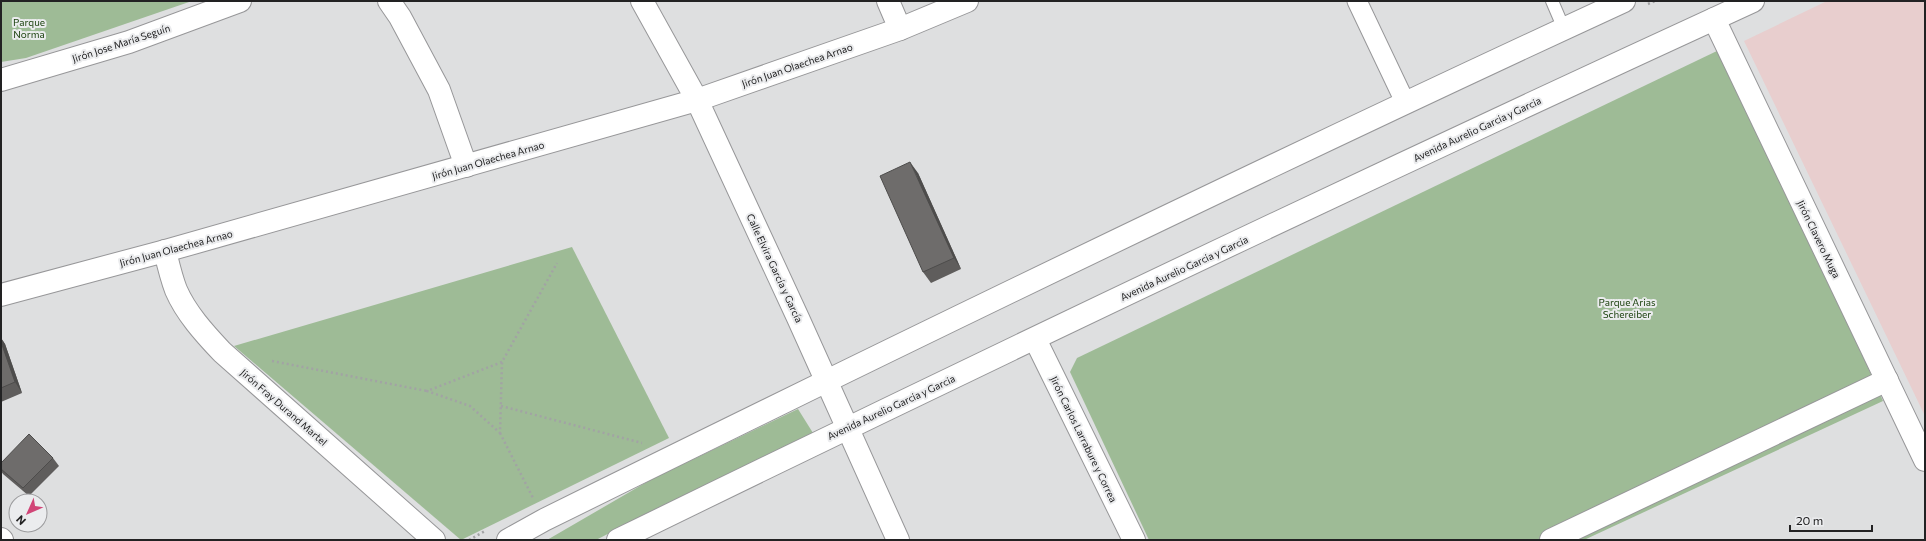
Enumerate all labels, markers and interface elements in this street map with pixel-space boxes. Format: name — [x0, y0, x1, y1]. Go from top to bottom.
park label: Parque Norma — [13, 16, 45, 40]
street label: Jirón Jose María Seguín — [70, 21, 172, 65]
street label: Jirón Juan Olaechea Arnao — [740, 40, 854, 90]
street label: Avenida Aurelio Garcia y Garcia — [1411, 94, 1543, 164]
street label: Jirón Juan Olaechea Arnao — [430, 138, 546, 182]
street label: Jirón Clavero Muga — [1795, 198, 1843, 280]
street label: Calle Elvira García y García — [744, 212, 806, 324]
street label: Jirón Juan Olaechea Arnao — [118, 227, 234, 269]
street label: Avenida Aurelio Garcia y Garcia — [1118, 233, 1250, 303]
park label: Parque Arias Schereiber — [1598, 296, 1656, 320]
street label: Jirón Fray Durand Martel — [238, 366, 330, 448]
street label: Avenida Aurelio Garcia y Garcia — [825, 372, 957, 442]
street label: Jirón Carlos Larrabure y Correa — [1048, 374, 1120, 504]
north arrow — [8, 493, 48, 533]
scale bar — [1790, 507, 1872, 533]
text: N — [13, 513, 28, 528]
text: 20 m — [1796, 513, 1823, 527]

